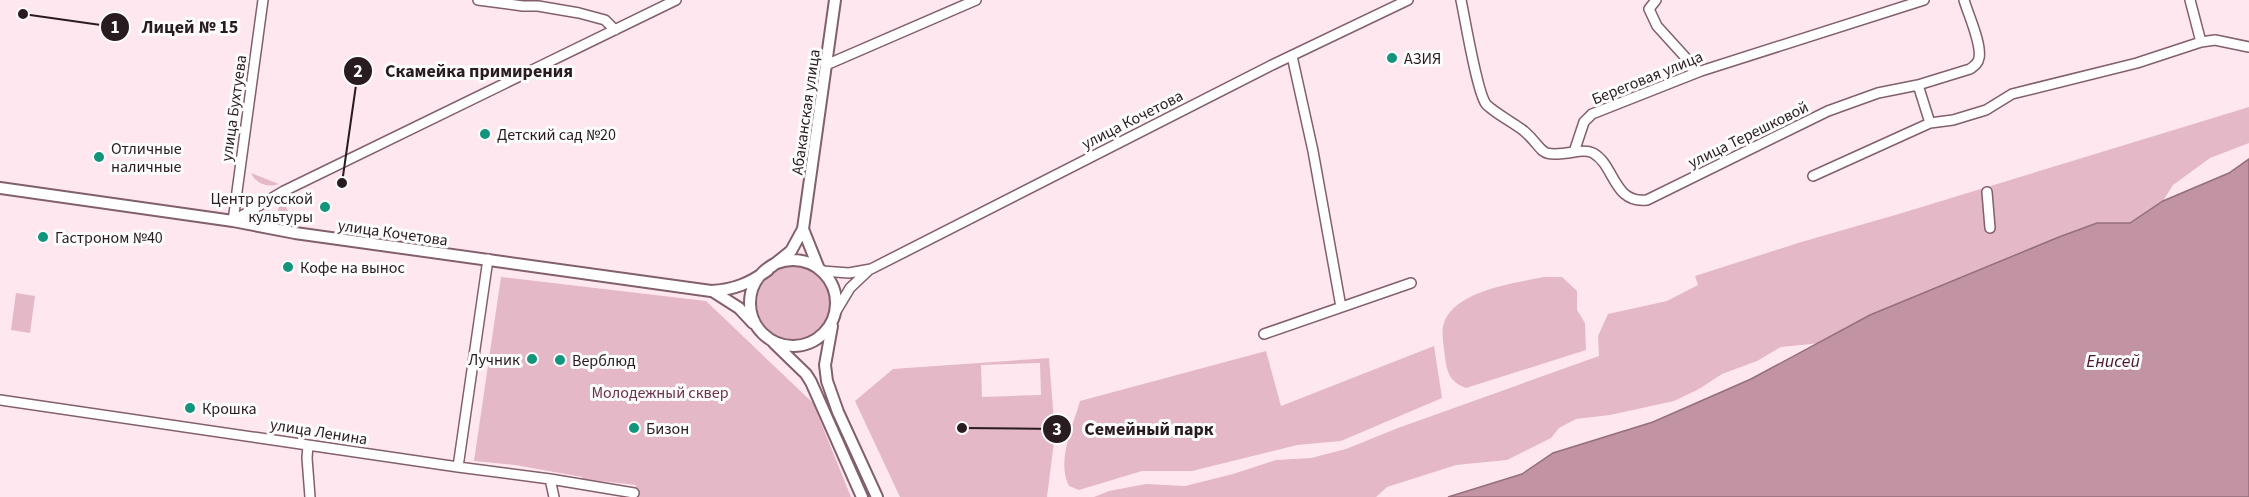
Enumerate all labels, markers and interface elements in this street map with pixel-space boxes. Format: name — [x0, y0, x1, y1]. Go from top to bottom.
callout: Лицей № 15 — [100, 9, 251, 45]
text: 1 — [110, 15, 120, 40]
text: Лицей № 15 — [141, 15, 238, 40]
street label: Береговая улица — [1588, 46, 1706, 110]
street label: Абаканская улица — [786, 48, 826, 176]
place label: АЗИЯ — [1404, 48, 1441, 70]
marker: АЗИЯ — [1385, 51, 1399, 65]
callout: Скамейка примирения — [343, 53, 585, 89]
street label: улица Бухтуева — [216, 54, 252, 163]
text: 2 — [353, 59, 363, 84]
text: Скамейка примирения — [385, 59, 573, 84]
street label: улица Кочетова — [1078, 85, 1187, 155]
street label: улица Терешковой — [1684, 96, 1812, 174]
place label: Детский сад №20 — [497, 124, 616, 146]
marker: Детский сад №20 — [478, 127, 492, 141]
place label: Отличные наличные — [111, 138, 182, 178]
marker: Отличные наличные — [92, 150, 106, 164]
place label: Центр русской культуры — [210, 188, 313, 228]
marker: Центр русской культуры — [318, 200, 332, 214]
street label: улица Кочетова — [336, 214, 449, 252]
place label: Гастроном №40 — [55, 227, 163, 249]
marker: Гастроном №40 — [36, 230, 50, 244]
place label: Кофе на вынос — [300, 257, 405, 279]
marker: Кофе на вынос — [281, 260, 295, 274]
place label: Лучник — [468, 349, 520, 371]
water label: Енисей — [2086, 349, 2140, 374]
place label: Верблюд — [572, 350, 636, 372]
marker: Лучник — [525, 352, 539, 366]
marker: Верблюд — [553, 353, 567, 367]
park label: Молодежный сквер — [591, 382, 729, 404]
place label: Крошка — [202, 398, 257, 420]
marker: Крошка — [183, 401, 197, 415]
callout: Семейный парк — [1042, 411, 1225, 447]
street label: улица Ленина — [269, 413, 369, 451]
text: 3 — [1052, 417, 1062, 442]
text: Семейный парк — [1084, 417, 1214, 442]
place label: Бизон — [646, 418, 689, 440]
marker: Бизон — [627, 421, 641, 435]

